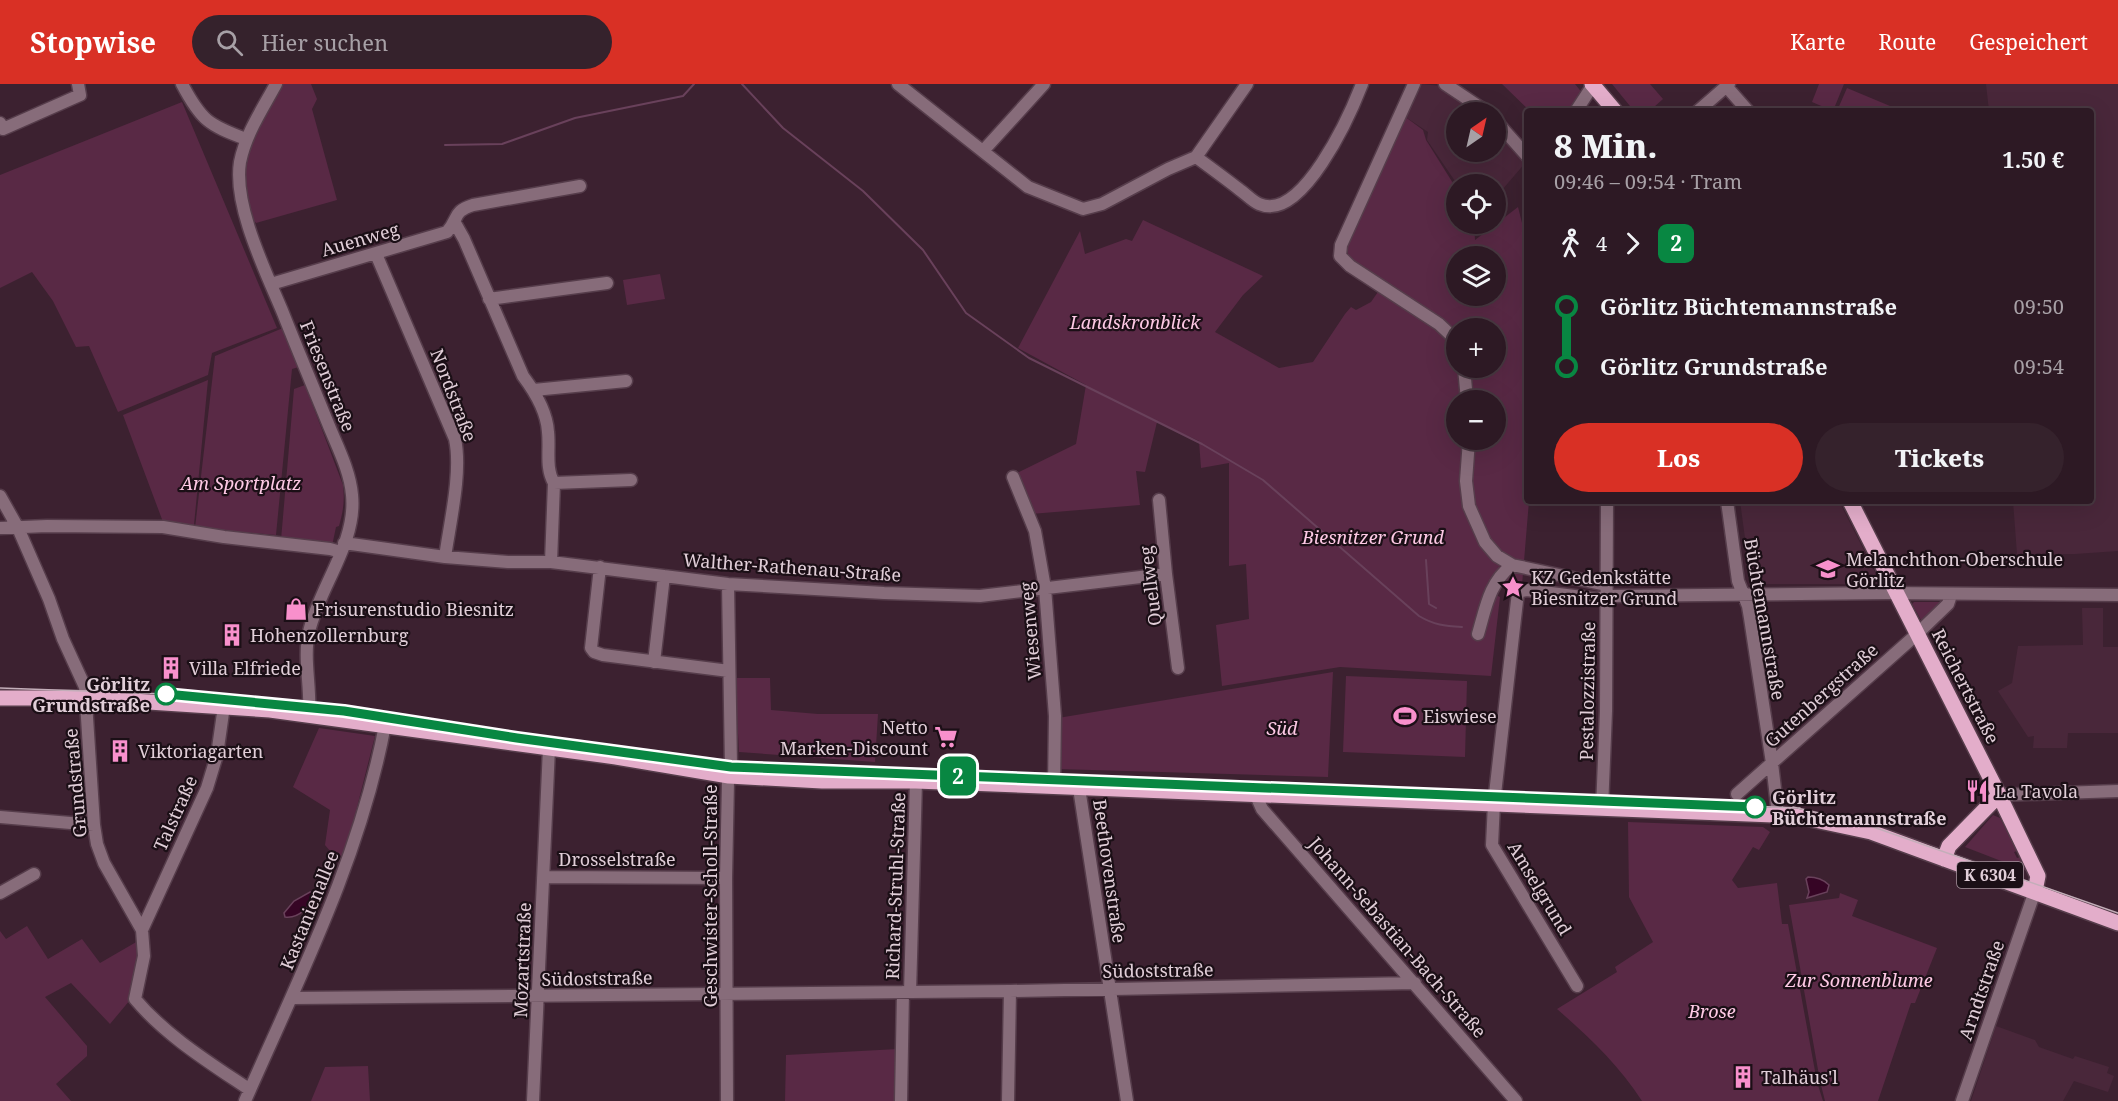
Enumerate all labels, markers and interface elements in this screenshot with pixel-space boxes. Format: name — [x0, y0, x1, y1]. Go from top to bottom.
search box — [192, 15, 612, 69]
text: Stopwise — [30, 23, 156, 61]
icon: search — [213, 26, 246, 59]
text: Hier suchen — [261, 27, 388, 57]
text: Karte — [1790, 28, 1845, 56]
text: Route — [1878, 28, 1936, 56]
text: Gespeichert — [1969, 28, 2088, 56]
north arrow — [1446, 102, 1506, 162]
map controls — [1446, 102, 1506, 450]
text: 8 Min. — [1554, 123, 1658, 168]
text: 1.50 € — [2002, 144, 2064, 174]
text: 09:46 – 09:54 · Tram — [1554, 168, 1742, 195]
button: locate — [1446, 174, 1506, 234]
street label: Auenweg — [318, 216, 402, 262]
icon: walk — [1554, 227, 1587, 260]
icon: forward — [1616, 227, 1649, 260]
text: 2 — [1670, 229, 1682, 257]
text: 4 — [1596, 230, 1607, 257]
button: layers — [1446, 246, 1506, 306]
text: Görlitz Büchtemannstraße — [1600, 291, 1897, 321]
text: 09:50 — [2014, 293, 2064, 320]
park label: Landskronblick — [1069, 310, 1201, 334]
street label: Friesenstraße — [295, 317, 361, 435]
button: + — [1446, 318, 1506, 378]
street label: Nordstraße — [425, 345, 483, 445]
text: Görlitz Grundstraße — [1600, 351, 1828, 381]
text: 09:54 — [2014, 353, 2064, 380]
button: − — [1446, 390, 1506, 450]
button: Los — [1554, 423, 1803, 492]
button: Tickets — [1815, 423, 2064, 492]
park label: Am Sportplatz — [178, 471, 302, 495]
park label: Biesnitzer Grund — [1301, 525, 1444, 549]
street label: Büchtemannstraße — [1739, 536, 1791, 702]
street label: Quellweg — [1133, 544, 1167, 627]
street label: Walther-Rathenau-Straße — [682, 547, 902, 587]
place label: Melanchthon-Oberschule Görlitz — [1846, 547, 2063, 592]
school or university icon: Melanchthon-Oberschule Görlitz — [1815, 556, 1841, 582]
place label: KZ Gedenkstätte Biesnitzer Grund — [1531, 565, 1677, 610]
place icon: KZ Gedenkstätte Biesnitzer Grund — [1500, 574, 1526, 600]
street label: Wiesenweg — [1014, 581, 1046, 681]
shop icon: Frisurenstudio Biesnitz — [283, 596, 309, 622]
place label: Frisurenstudio Biesnitz — [314, 597, 514, 621]
street label: Pestalozzistraße — [1574, 621, 1600, 761]
building icon: Hohenzollernburg — [219, 622, 245, 648]
place label: Hohenzollernburg — [250, 623, 409, 647]
street label: Reichertstraße — [1927, 624, 2005, 748]
street label: Gutenbergstraße — [1759, 638, 1883, 752]
building icon: Villa Elfriede — [158, 655, 184, 681]
place label: Villa Elfriede — [189, 656, 301, 680]
place label: Görlitz Grundstraße — [32, 672, 150, 717]
marker: Görlitz Grundstraße — [155, 683, 177, 705]
sports icon: Eiswiese — [1392, 703, 1418, 729]
place label: Eiswiese — [1423, 704, 1497, 728]
place label: Netto Marken-Discount — [780, 715, 928, 760]
park label: Süd — [1267, 716, 1298, 740]
supermarket icon: Netto Marken-Discount — [933, 724, 959, 750]
street label: Grundstraße — [58, 727, 92, 839]
building icon: Viktoriagarten — [107, 738, 133, 764]
place label: Viktoriagarten — [138, 739, 264, 763]
line badge: 2 — [938, 756, 978, 796]
text: 2 — [952, 762, 964, 790]
street label: Talstraße — [148, 771, 202, 855]
restaurant icon: La Tavola — [1964, 778, 1990, 804]
place label: La Tavola — [1995, 779, 2078, 803]
street label: Geschwister-Scholl-Straße — [698, 784, 722, 1008]
place label: Görlitz Büchtemannstraße — [1772, 785, 1947, 830]
street label: Richard-Struhl-Straße — [880, 792, 910, 980]
marker: Görlitz Büchtemannstraße — [1744, 796, 1766, 818]
street label: Beethovenstraße — [1088, 798, 1132, 944]
street label: Johann-Sebastian-Bach-Straße — [1303, 831, 1492, 1043]
street label: Amselgrund — [1503, 837, 1577, 939]
street label: Kastanienallee — [274, 847, 344, 973]
street label: Drosselstraße — [558, 847, 676, 871]
road number: K 6304 — [1957, 862, 2023, 888]
street label: Mozartstraße — [508, 902, 536, 1018]
street label: Arndtstraße — [1953, 937, 2009, 1043]
street label: Südoststraße — [1102, 957, 1214, 983]
street label: Südoststraße — [541, 965, 653, 991]
park label: Zur Sonnenblume — [1784, 968, 1933, 992]
park label: Brose — [1687, 999, 1736, 1023]
building icon: Talhäus'l — [1730, 1064, 1756, 1090]
place label: Talhäus'l — [1761, 1065, 1838, 1089]

